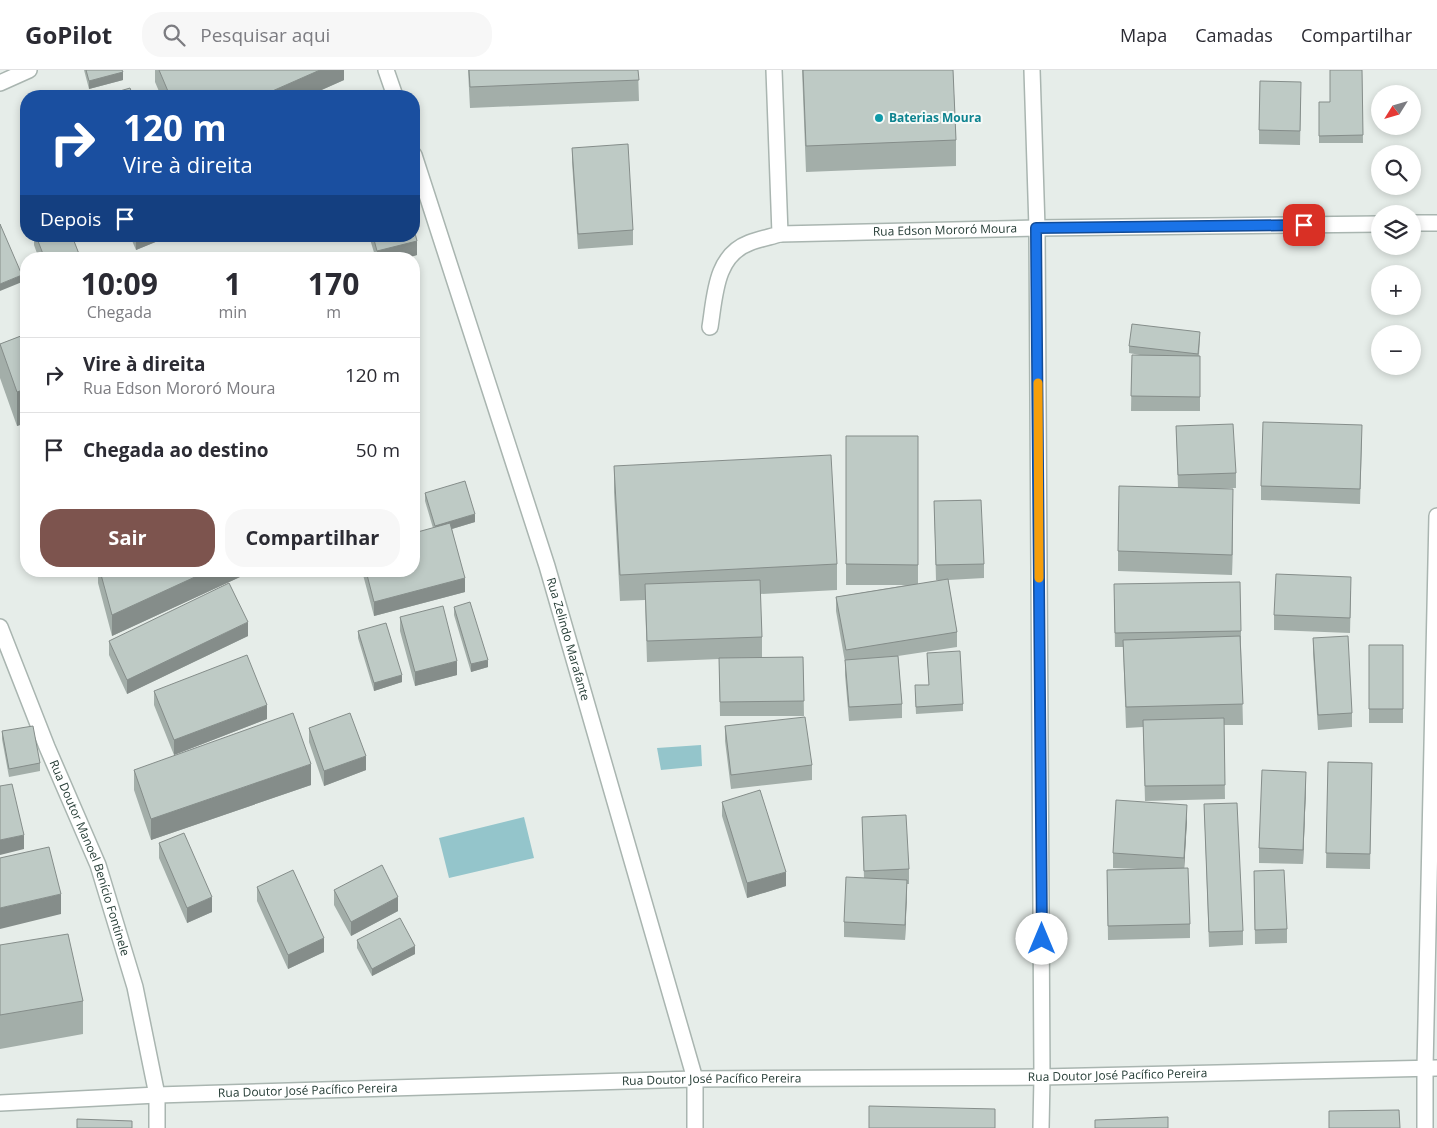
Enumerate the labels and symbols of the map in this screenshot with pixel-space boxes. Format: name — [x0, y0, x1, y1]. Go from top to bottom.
north arrow — [1371, 85, 1421, 135]
place label: Baterias Moura — [889, 109, 981, 126]
marker: Baterias Moura — [873, 112, 885, 124]
pin — [1283, 204, 1325, 246]
street label: Rua Edson Mororó Moura — [873, 219, 1017, 240]
street label: Rua Zelindo Marafante — [543, 575, 594, 703]
street label: Rua Doutor Manoel Benício Fontinele — [46, 757, 134, 958]
position arrow — [1015, 912, 1067, 964]
street label: Rua Doutor José Pacífico Pereira — [1028, 1064, 1207, 1085]
street label: Rua Doutor José Pacífico Pereira — [622, 1069, 801, 1089]
street label: Rua Doutor José Pacífico Pereira — [218, 1079, 398, 1101]

